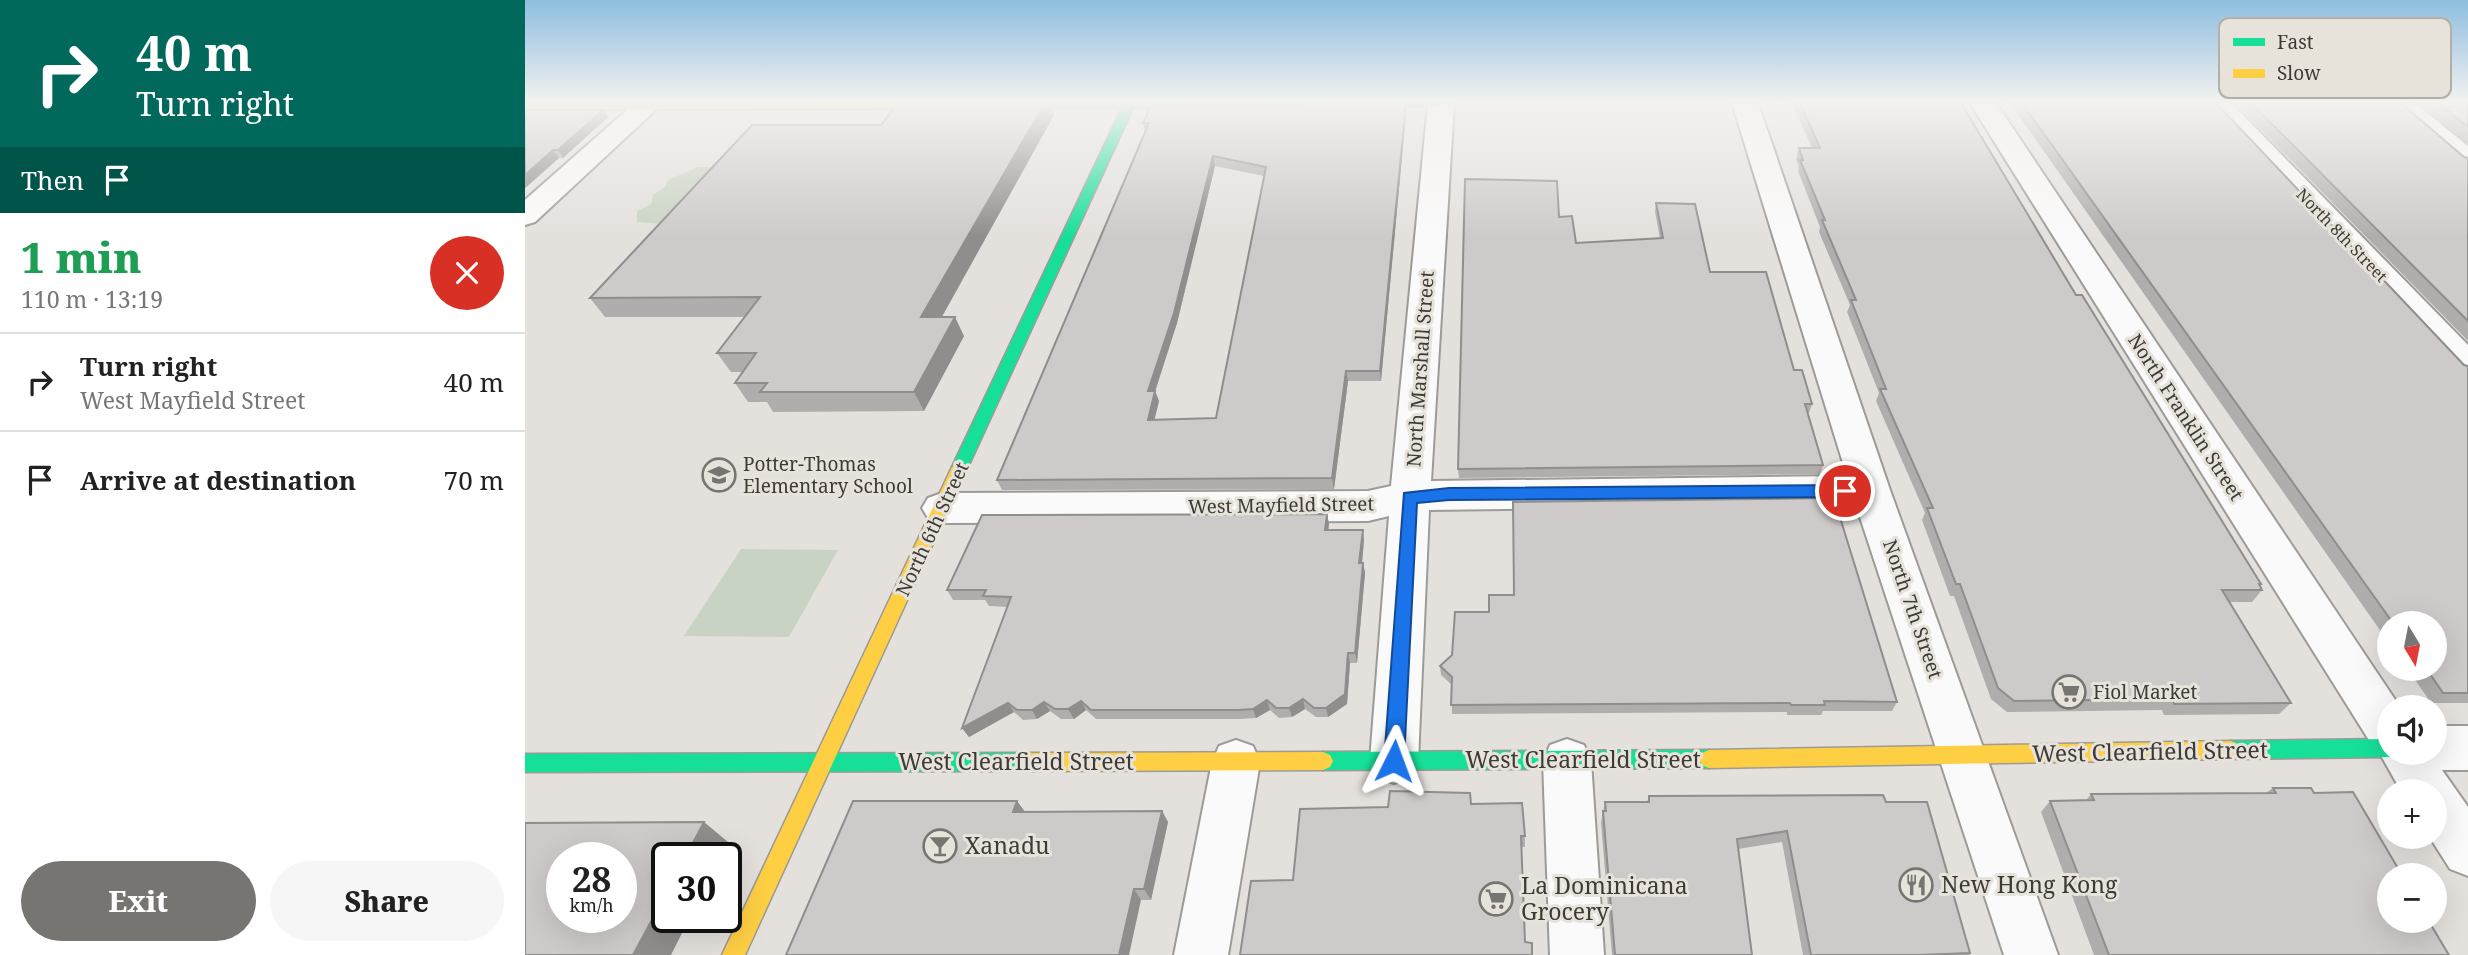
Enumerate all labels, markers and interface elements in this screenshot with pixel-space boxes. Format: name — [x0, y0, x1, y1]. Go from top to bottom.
legend — [2219, 18, 2451, 98]
text: 40 m — [136, 19, 252, 85]
icon: right — [21, 28, 112, 119]
text: Fast — [2277, 29, 2314, 55]
text: Slow — [2277, 60, 2321, 86]
text: Turn right — [136, 82, 294, 125]
icon: arrive — [98, 161, 136, 199]
text: Then — [21, 162, 84, 198]
street label: North 8th Street — [2292, 183, 2393, 287]
text: 1 min — [21, 228, 142, 285]
button: close — [430, 236, 504, 310]
street label: North Marshall Street — [1400, 270, 1440, 468]
text: 110 m · 13:19 — [21, 283, 163, 315]
street label: North Franklin Street — [2122, 329, 2250, 506]
text: Turn right — [80, 348, 217, 384]
icon: right — [21, 363, 59, 401]
text: 40 m — [444, 364, 504, 400]
text: West Mayfield Street — [80, 384, 305, 416]
place label: Potter-Thomas Elementary School — [743, 451, 913, 499]
school or university icon: Potter-Thomas Elementary School — [700, 456, 738, 494]
street label: North 6th Street — [889, 457, 975, 600]
icon: arrive — [21, 461, 59, 499]
pin — [1815, 461, 1875, 521]
text: Arrive at destination — [80, 462, 356, 498]
text: 70 m — [444, 462, 504, 498]
icon: arrive — [1826, 472, 1864, 510]
street label: West Mayfield Street — [1188, 490, 1375, 520]
street label: North 7th Street — [1877, 536, 1949, 682]
north arrow — [2377, 611, 2447, 681]
map controls — [2377, 611, 2447, 933]
supermarket icon: Fiol Market — [2050, 673, 2088, 711]
place label: Fiol Market — [2093, 679, 2197, 705]
button: sound — [2377, 695, 2447, 765]
position arrow — [1357, 724, 1431, 798]
street label: West Clearfield Street — [2032, 733, 2268, 769]
street label: West Clearfield Street — [1465, 743, 1701, 775]
street label: West Clearfield Street — [898, 745, 1134, 777]
button: + — [2377, 779, 2447, 849]
bar icon: Xanadu — [921, 827, 959, 865]
place label: Xanadu — [965, 829, 1050, 861]
speed limit sign: 30 — [651, 842, 742, 933]
text: 28 — [572, 855, 611, 902]
button: Exit — [21, 861, 256, 941]
button: Share — [270, 861, 504, 941]
button: − — [2377, 863, 2447, 933]
restaurant icon: New Hong Kong — [1897, 866, 1935, 904]
place label: New Hong Kong — [1941, 868, 2118, 900]
place label: La Dominicana Grocery — [1521, 869, 1688, 927]
supermarket icon: La Dominicana Grocery — [1477, 880, 1515, 918]
text: km/h — [569, 893, 614, 917]

